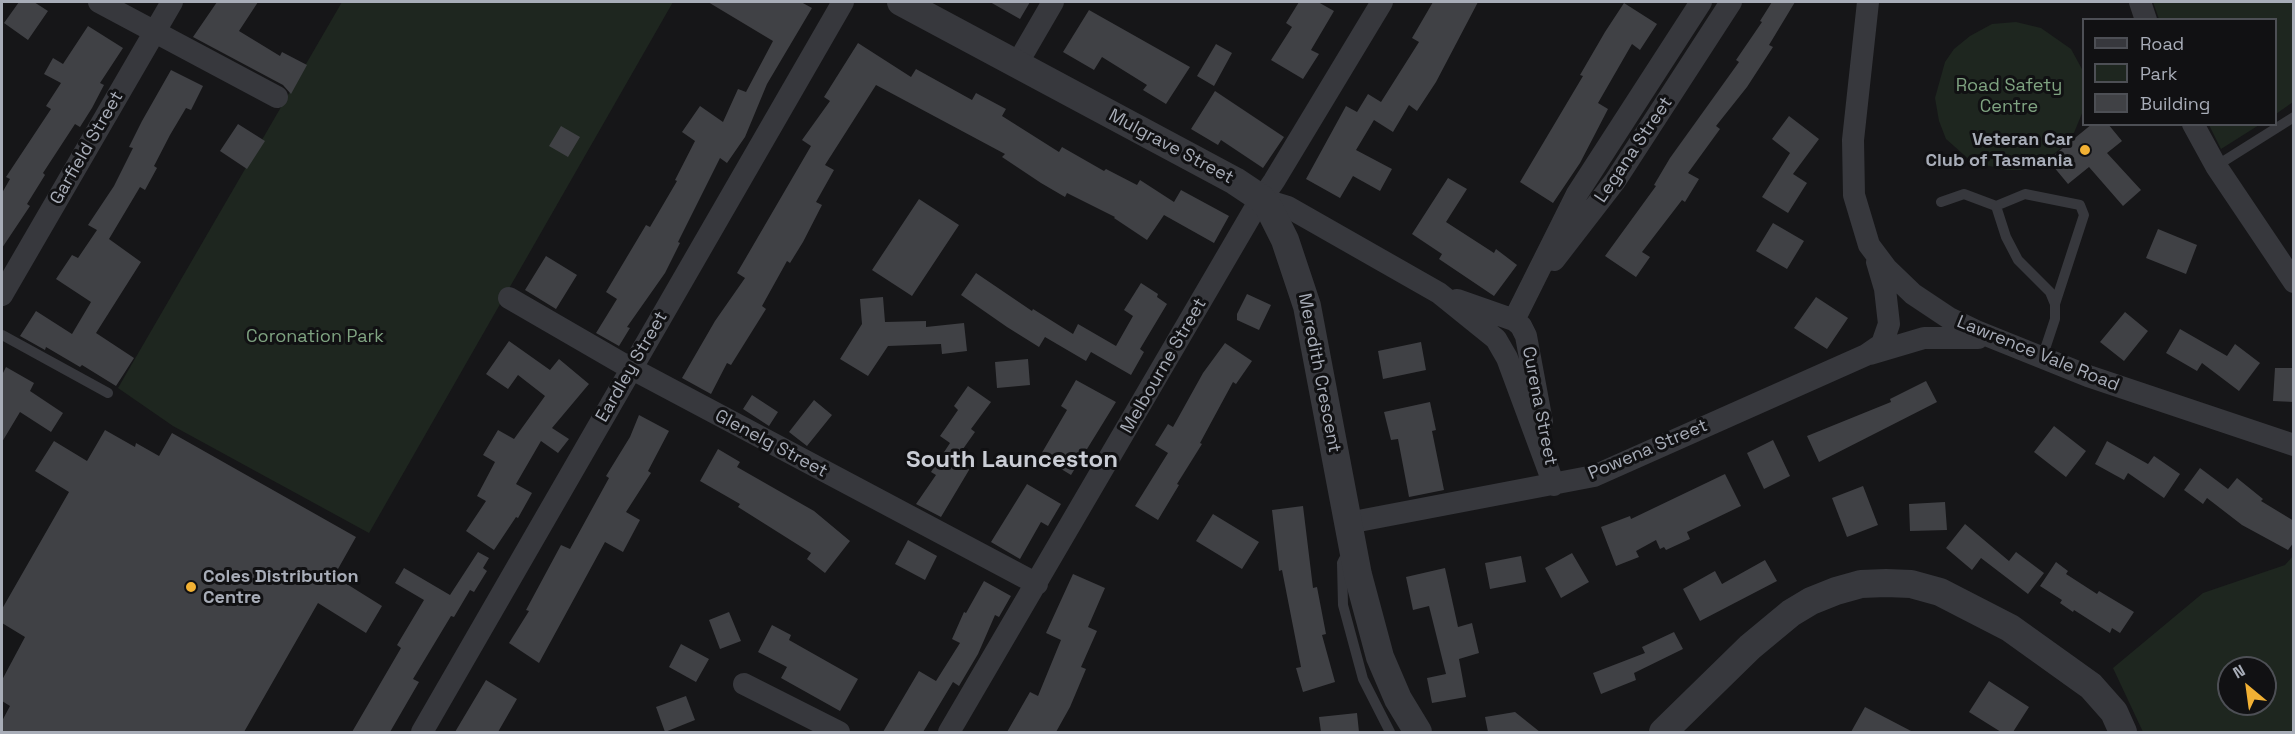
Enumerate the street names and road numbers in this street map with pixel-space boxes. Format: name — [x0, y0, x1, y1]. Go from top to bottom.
street label: Garfield Street — [46, 87, 128, 209]
street label: Legana Street — [1591, 93, 1677, 207]
street label: Mulgrave Street — [1105, 105, 1237, 189]
street label: Meredith Crescent — [1293, 291, 1345, 455]
street label: Melbourne Street — [1117, 295, 1211, 437]
street label: Eardley Street — [592, 308, 672, 426]
street label: Lawrence Vale Road — [1954, 312, 2122, 396]
street label: Curena Street — [1517, 345, 1561, 467]
street label: Glenelg Street — [711, 405, 831, 483]
street label: Powena Street — [1585, 415, 1711, 485]

